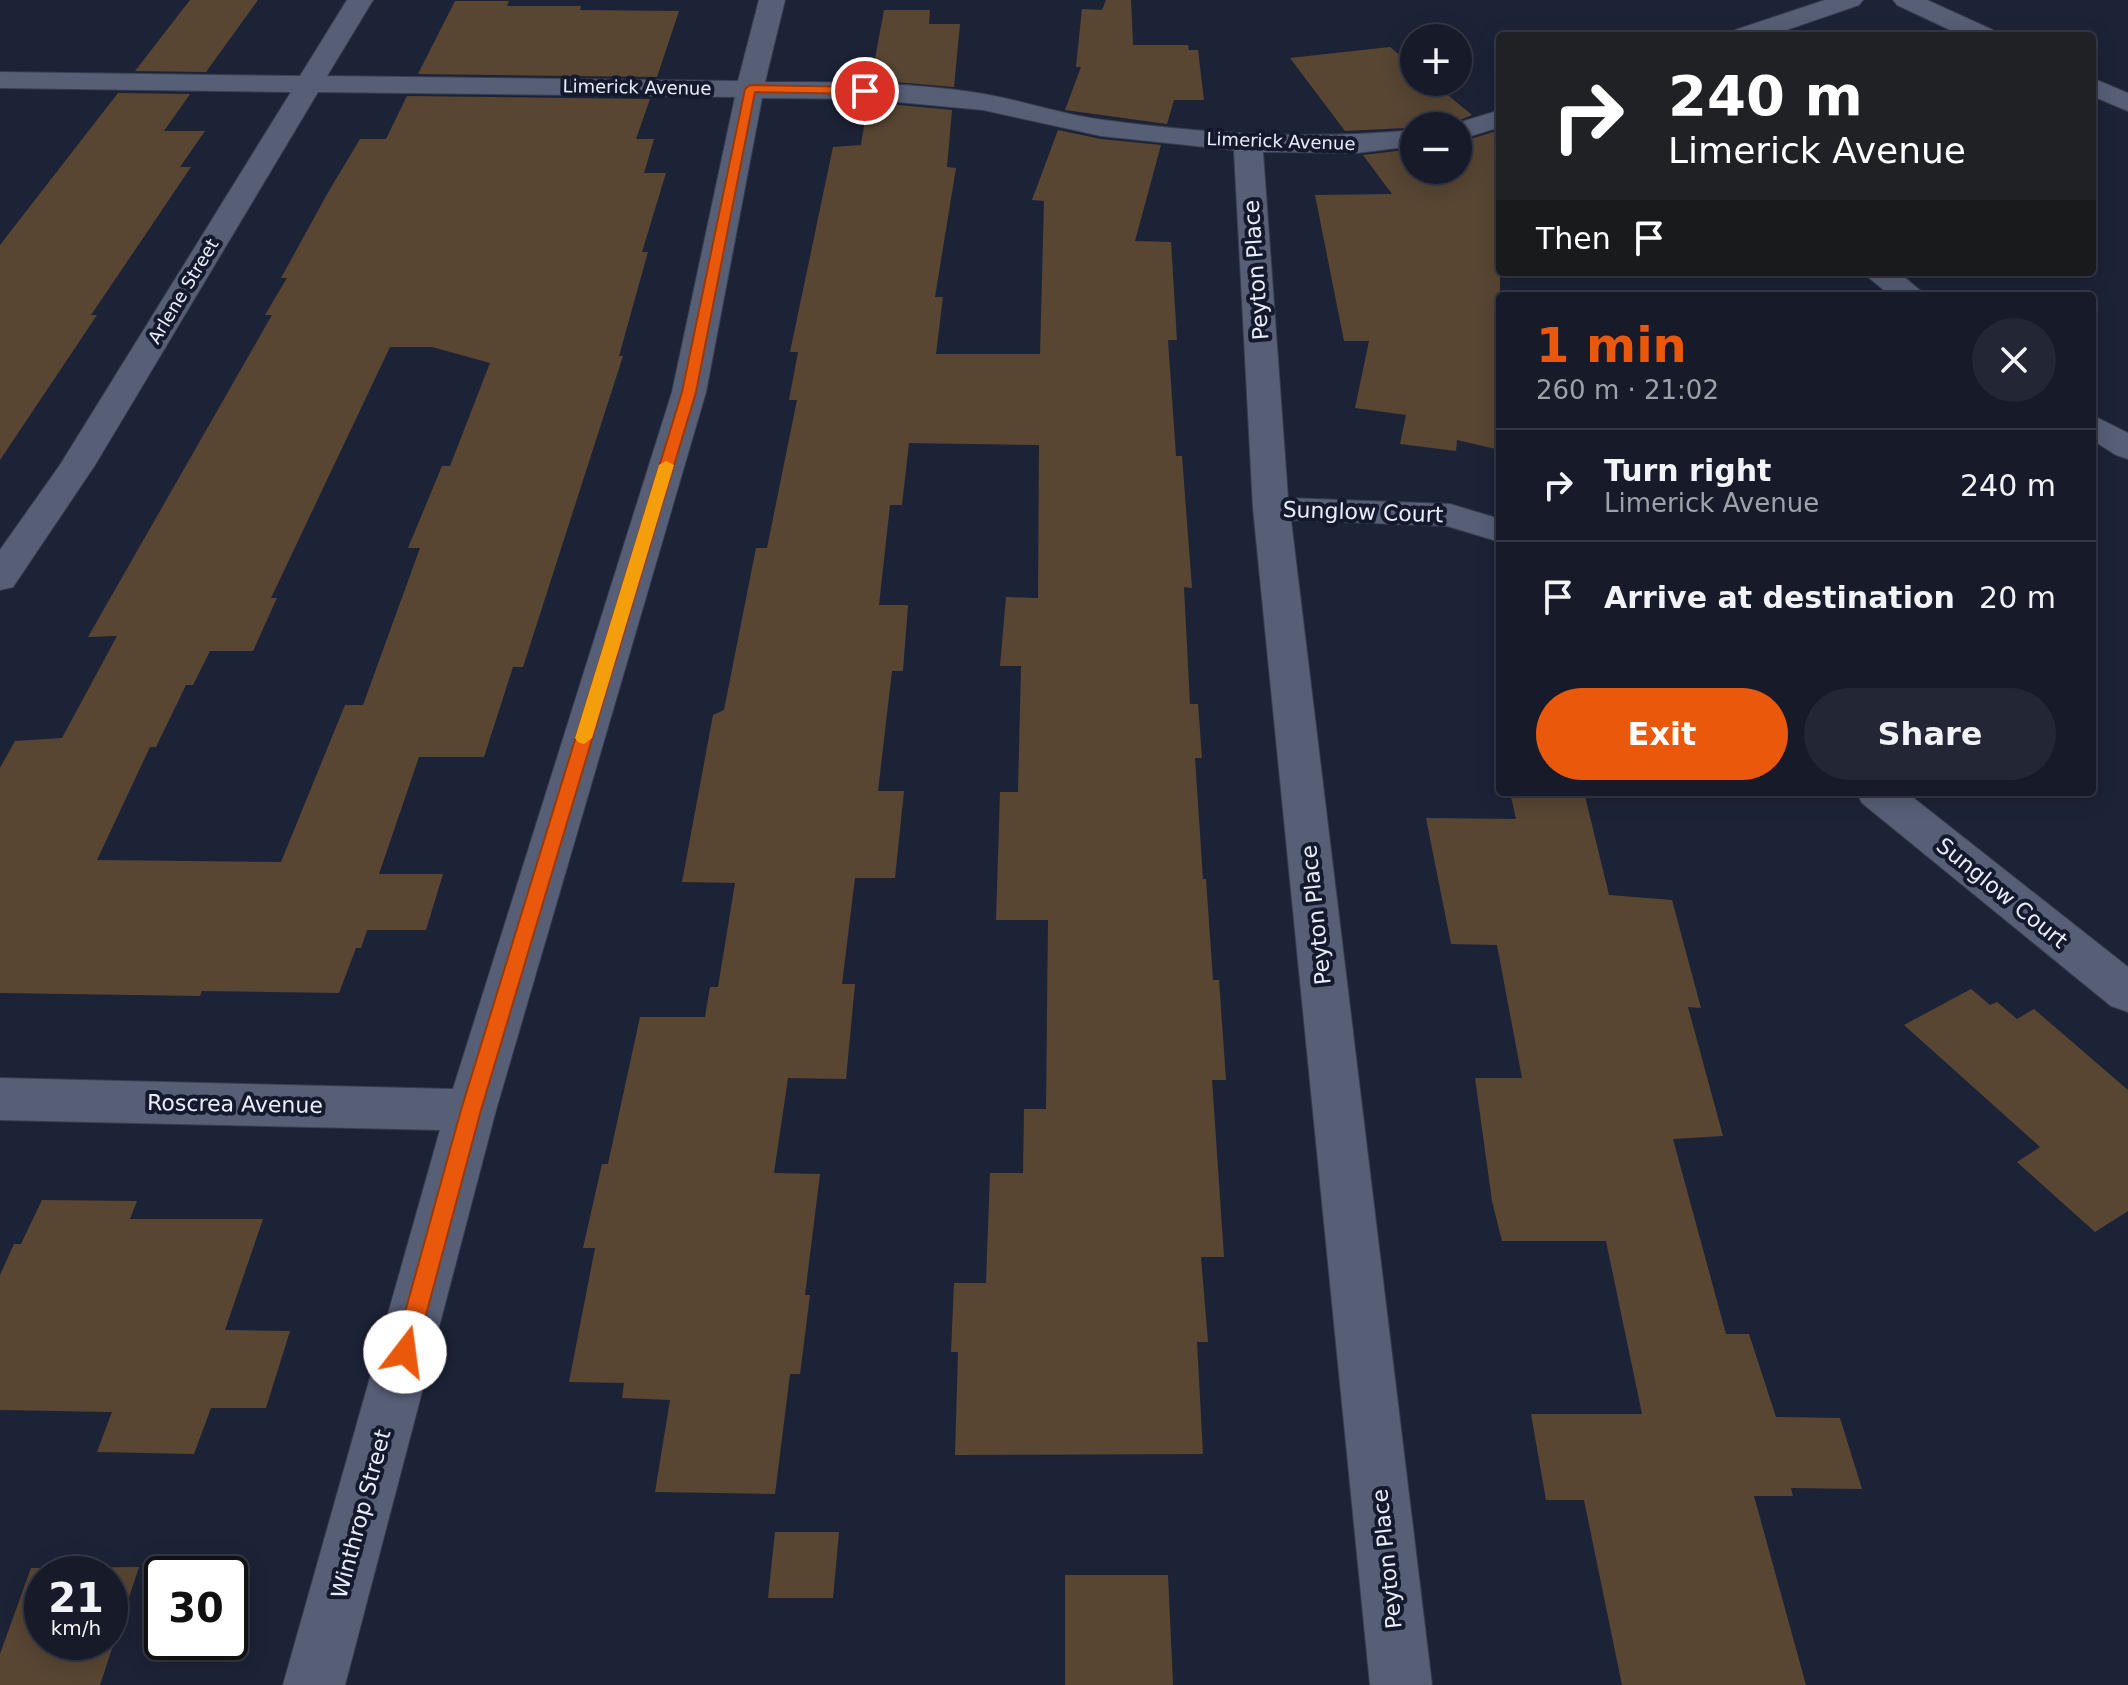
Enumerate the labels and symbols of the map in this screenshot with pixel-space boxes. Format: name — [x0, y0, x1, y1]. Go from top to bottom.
pin — [831, 57, 899, 125]
street label: Limerick Avenue — [562, 75, 712, 99]
street label: Limerick Avenue — [1206, 128, 1356, 154]
street label: Peyton Place — [1239, 199, 1273, 341]
street label: Arlene Street — [143, 235, 223, 347]
street label: Sunglow Court — [1282, 497, 1444, 527]
street label: Sunglow Court — [1932, 833, 2073, 954]
street label: Peyton Place — [1296, 844, 1336, 986]
street label: Roscrea Avenue — [147, 1090, 323, 1118]
position arrow — [363, 1310, 447, 1394]
street label: Winthrop Street — [326, 1427, 396, 1601]
street label: Peyton Place — [1367, 1488, 1407, 1630]
speed limit sign: 30 — [144, 1556, 248, 1660]

